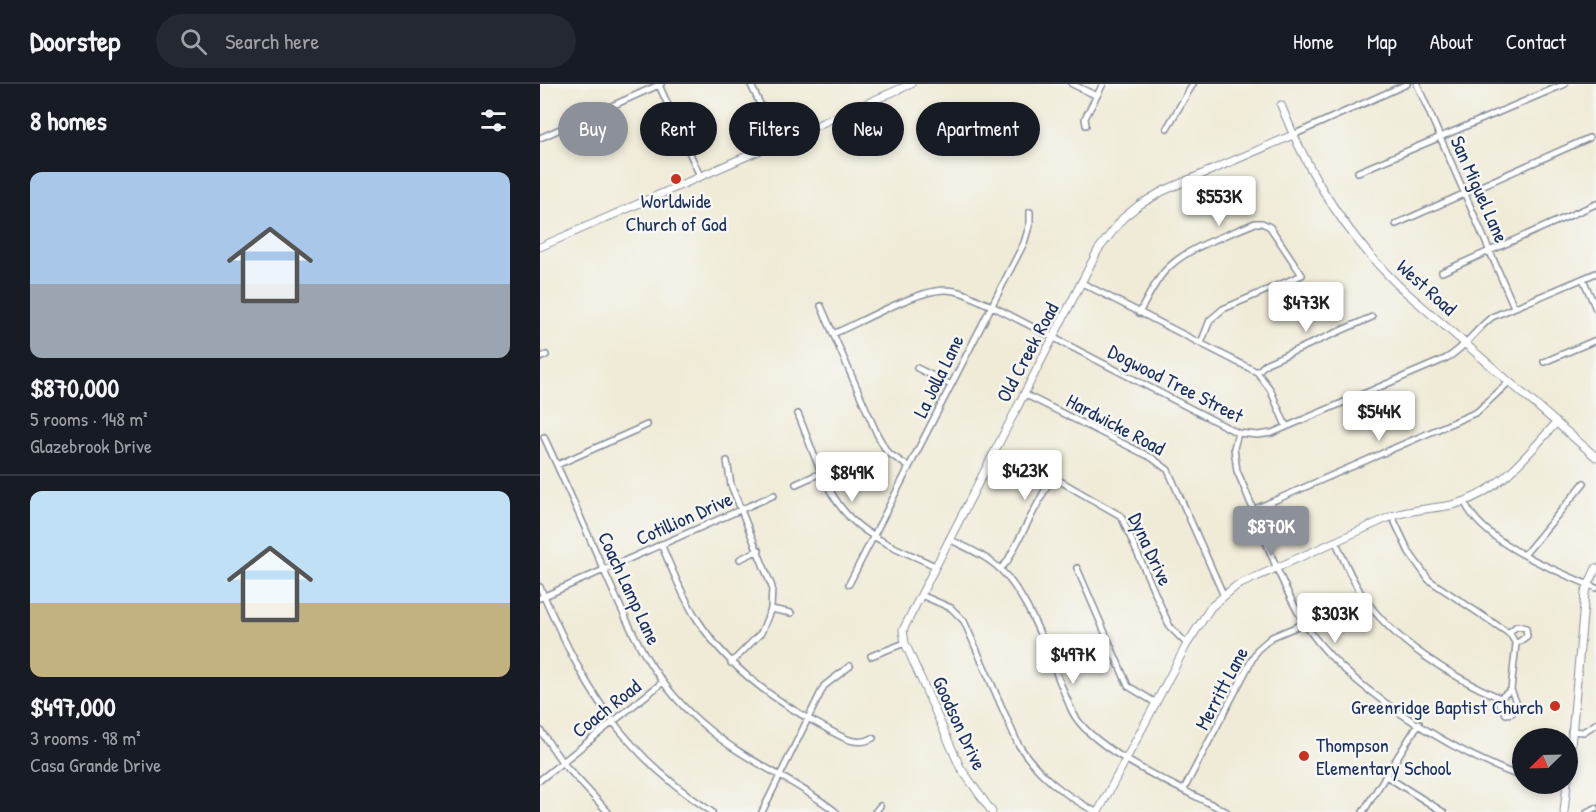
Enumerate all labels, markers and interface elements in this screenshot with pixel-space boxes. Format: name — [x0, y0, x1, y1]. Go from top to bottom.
search box — [156, 14, 576, 68]
text: Doorstep — [30, 22, 120, 60]
icon: search — [177, 25, 210, 58]
text: Search here — [225, 26, 319, 56]
text: Home — [1293, 27, 1334, 56]
text: Map — [1367, 27, 1397, 56]
text: About — [1430, 27, 1473, 56]
text: Contact — [1506, 27, 1566, 56]
chip: Buy — [558, 102, 628, 156]
chip: Rent — [640, 102, 717, 156]
chip: Filters — [729, 102, 820, 156]
chip: New — [832, 102, 904, 156]
chip: Apartment — [916, 102, 1040, 156]
text: 8 homes — [30, 103, 107, 138]
icon: filters — [477, 104, 510, 137]
street label: San Miguel Lane — [1444, 131, 1516, 247]
marker: Worldwide Church of God — [669, 172, 683, 186]
pin: $553K — [1177, 176, 1261, 227]
text: $553K — [1196, 182, 1242, 209]
place label: Worldwide Church of God — [625, 187, 727, 237]
icon: home — [216, 211, 324, 319]
street label: West Road — [1391, 253, 1463, 321]
pin: $473K — [1264, 282, 1348, 333]
text: $473K — [1283, 288, 1329, 315]
street label: Old Creek Road — [989, 297, 1065, 407]
street label: La Jolla Lane — [906, 330, 970, 422]
street label: Dogwood Tree Street — [1104, 337, 1249, 429]
text: $870,000 — [30, 370, 119, 405]
street label: Hardwicke Road — [1062, 387, 1170, 461]
pin: $544K — [1337, 391, 1421, 442]
text: $544K — [1357, 397, 1401, 424]
text: 5 rooms · 148 m² — [30, 405, 148, 432]
text: Glazebrook Drive — [30, 432, 152, 459]
pin: $423K — [983, 450, 1067, 501]
pin: $849K — [810, 452, 894, 503]
text: $423K — [1002, 456, 1048, 483]
text: $849K — [830, 458, 874, 485]
street label: Cotillion Drive — [632, 485, 736, 551]
pin: $870K — [1229, 506, 1313, 557]
street label: Dyna Drive — [1122, 508, 1180, 590]
text: $870K — [1247, 512, 1295, 539]
street label: Coach Lamp Lane — [592, 527, 668, 649]
icon: home — [216, 530, 324, 638]
pin: $303K — [1293, 593, 1377, 644]
text: $303K — [1311, 599, 1359, 626]
pin: $497K — [1031, 634, 1115, 685]
text: $497K — [1050, 640, 1096, 667]
street label: Merritt Lane — [1188, 642, 1254, 734]
street label: Coach Road — [566, 672, 646, 743]
street label: Goodson Drive — [927, 672, 994, 774]
text: $497,000 — [30, 689, 116, 724]
place label: Greenridge Baptist Church — [1351, 693, 1543, 720]
marker: Greenridge Baptist Church — [1548, 699, 1562, 713]
text: 3 rooms · 98 m² — [30, 724, 141, 751]
north arrow — [1512, 728, 1578, 794]
map controls — [1512, 728, 1578, 794]
place label: Thompson Elementary School — [1316, 731, 1452, 781]
marker: Thompson Elementary School — [1297, 749, 1311, 763]
text: Casa Grande Drive — [30, 751, 161, 778]

